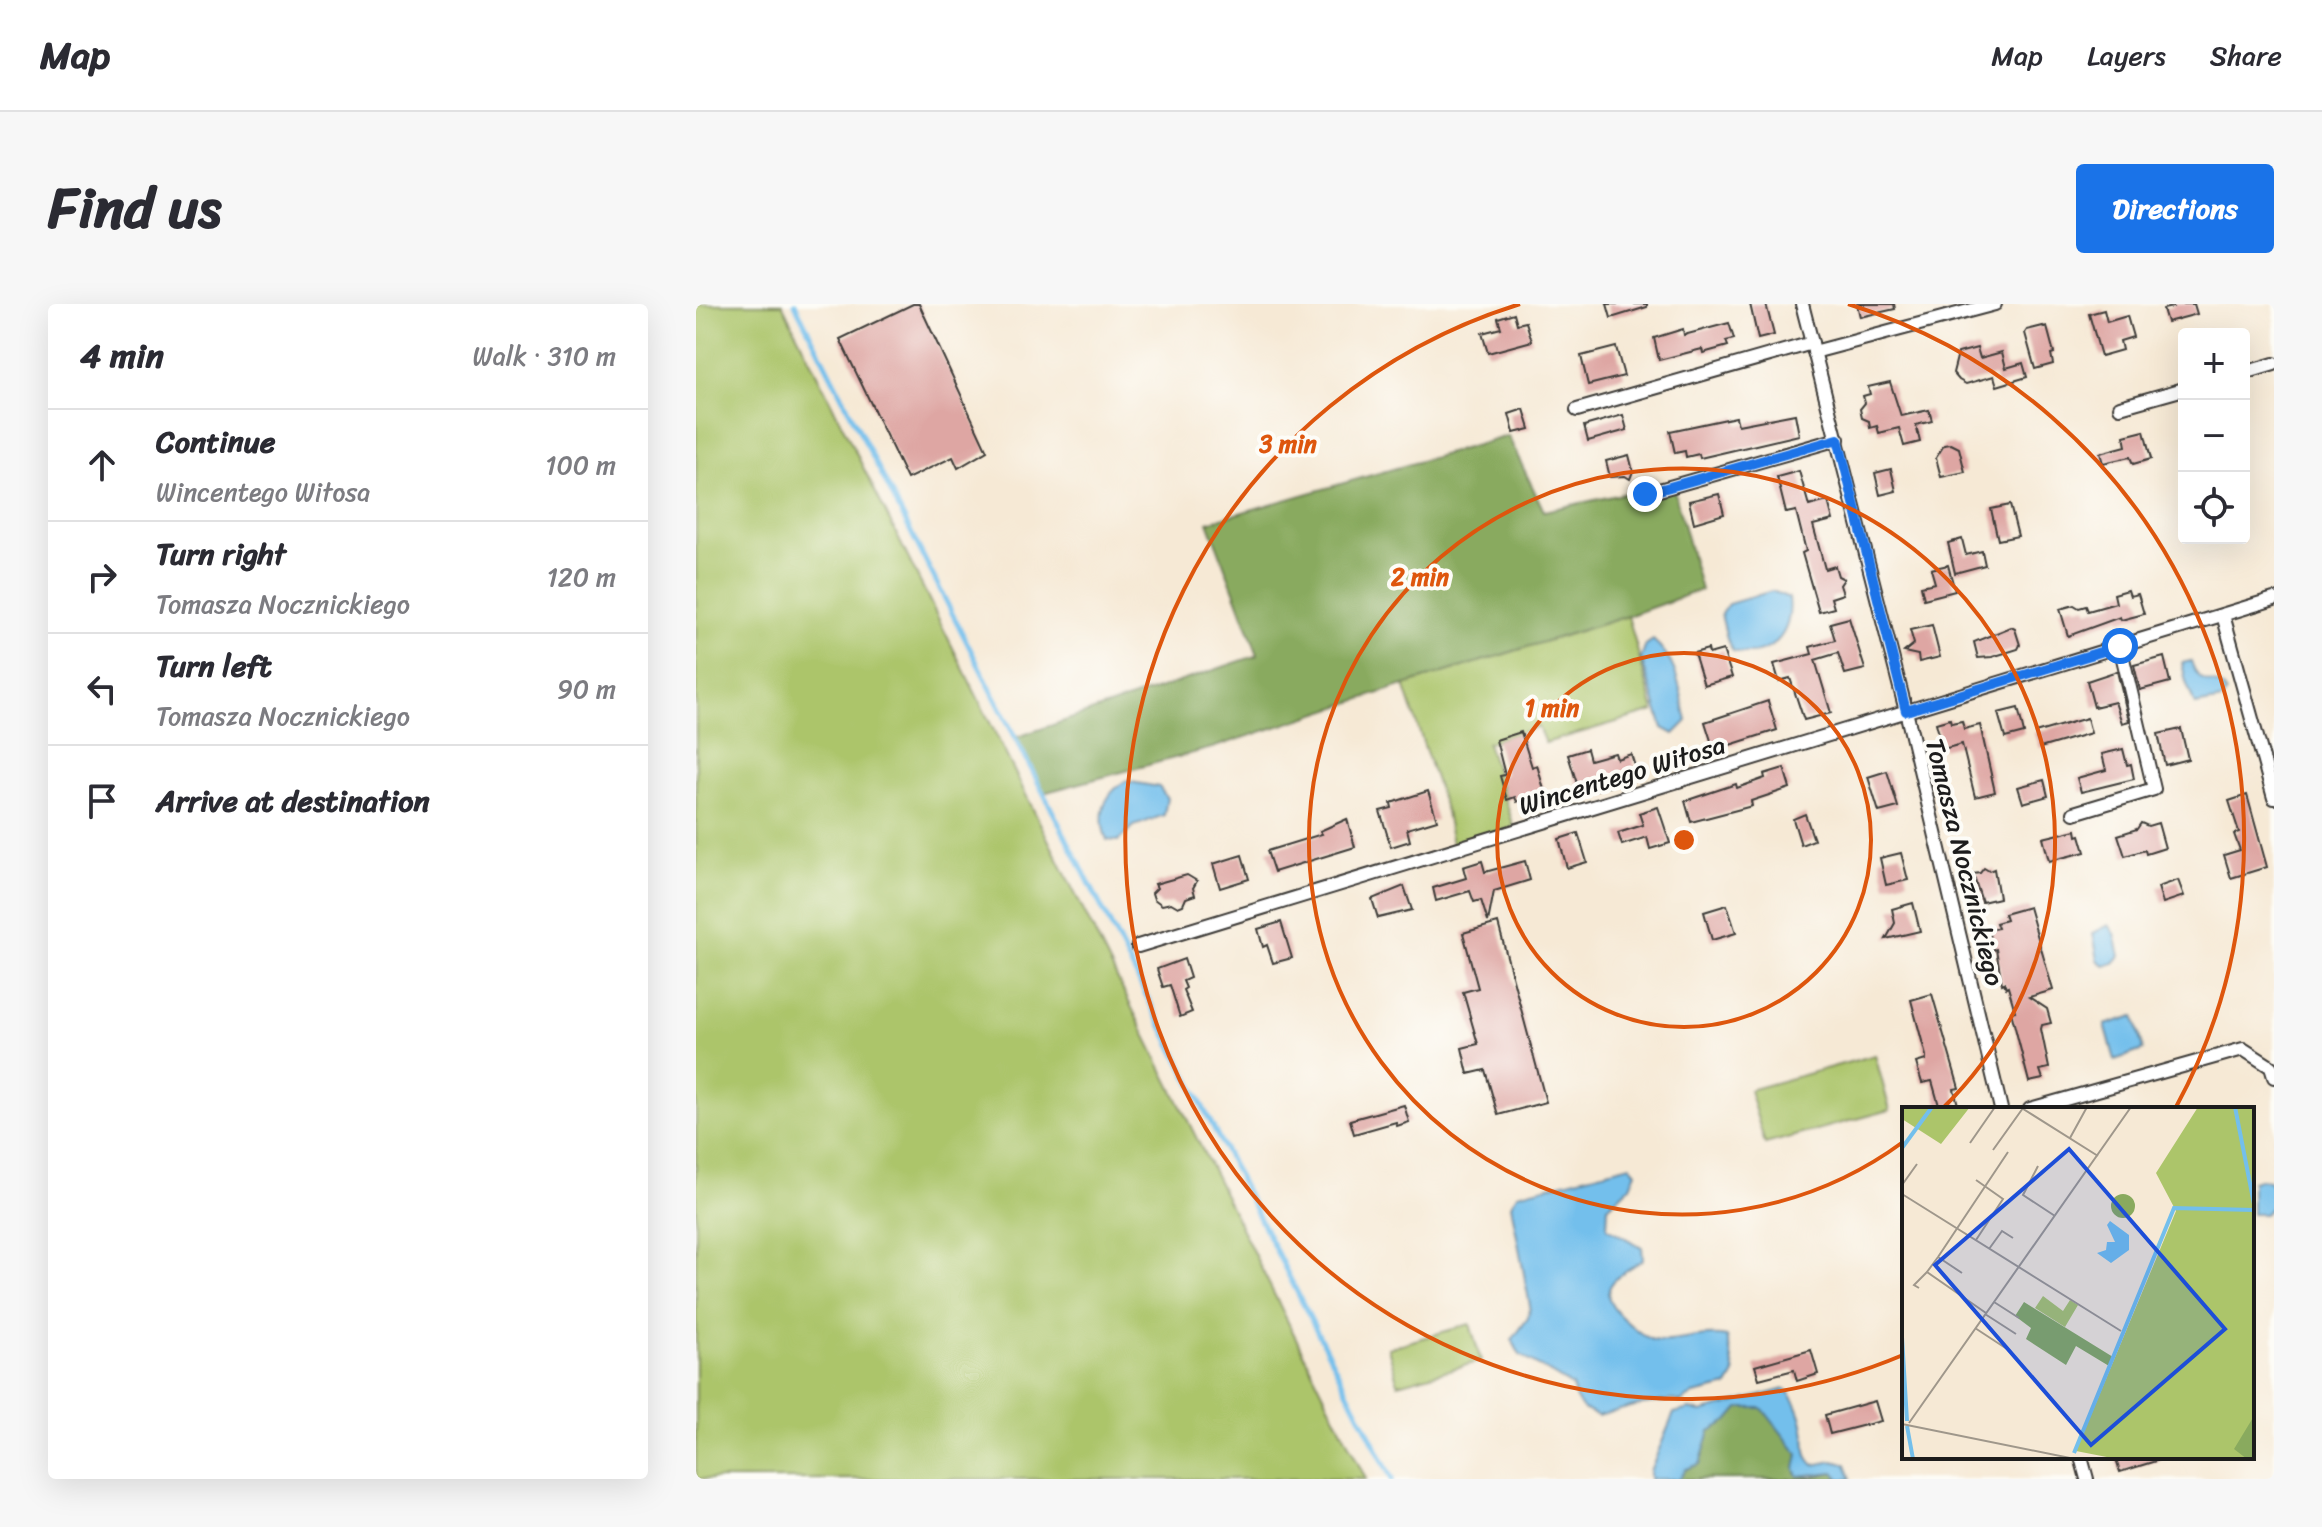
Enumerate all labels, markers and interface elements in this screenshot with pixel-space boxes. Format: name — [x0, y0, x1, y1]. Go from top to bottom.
text: Map — [40, 22, 110, 89]
text: Map — [1991, 31, 2043, 80]
text: Layers — [2087, 31, 2166, 80]
text: Share — [2210, 31, 2282, 80]
text: Find us — [48, 159, 221, 258]
button: Directions — [2076, 164, 2274, 253]
text: 4 min — [80, 326, 164, 386]
map controls — [2178, 328, 2250, 544]
button: + — [2178, 328, 2250, 400]
text: Walk · 310 m — [473, 333, 616, 379]
button: − — [2178, 400, 2250, 472]
text: Continue — [156, 415, 275, 469]
text: 3 min — [1258, 423, 1317, 465]
text: 100 m — [545, 442, 616, 488]
icon: ahead — [80, 443, 124, 487]
text: Wincentego Witosa — [156, 469, 370, 515]
button: locate — [2178, 472, 2250, 544]
route end — [1627, 476, 1663, 512]
text: Turn right — [156, 527, 286, 581]
text: 120 m — [547, 554, 616, 600]
icon: right — [80, 555, 124, 599]
text: 2 min — [1390, 556, 1449, 598]
text: Tomasza Nocznickiego — [156, 581, 410, 627]
route start — [2102, 628, 2138, 664]
text: Turn left — [156, 639, 272, 693]
text: 90 m — [557, 666, 616, 712]
icon: left — [80, 667, 124, 711]
text: 1 min — [1525, 687, 1579, 729]
text: Tomasza Nocznickiego — [156, 693, 410, 739]
street label: Wincentego Witosa — [1513, 722, 1731, 828]
street label: Tomasza Nocznickiego — [1912, 733, 2018, 991]
text: Arrive at destination — [156, 774, 430, 828]
icon: arrive — [80, 779, 124, 823]
centre of rings — [1670, 826, 1698, 854]
inset map — [1902, 1107, 2254, 1459]

